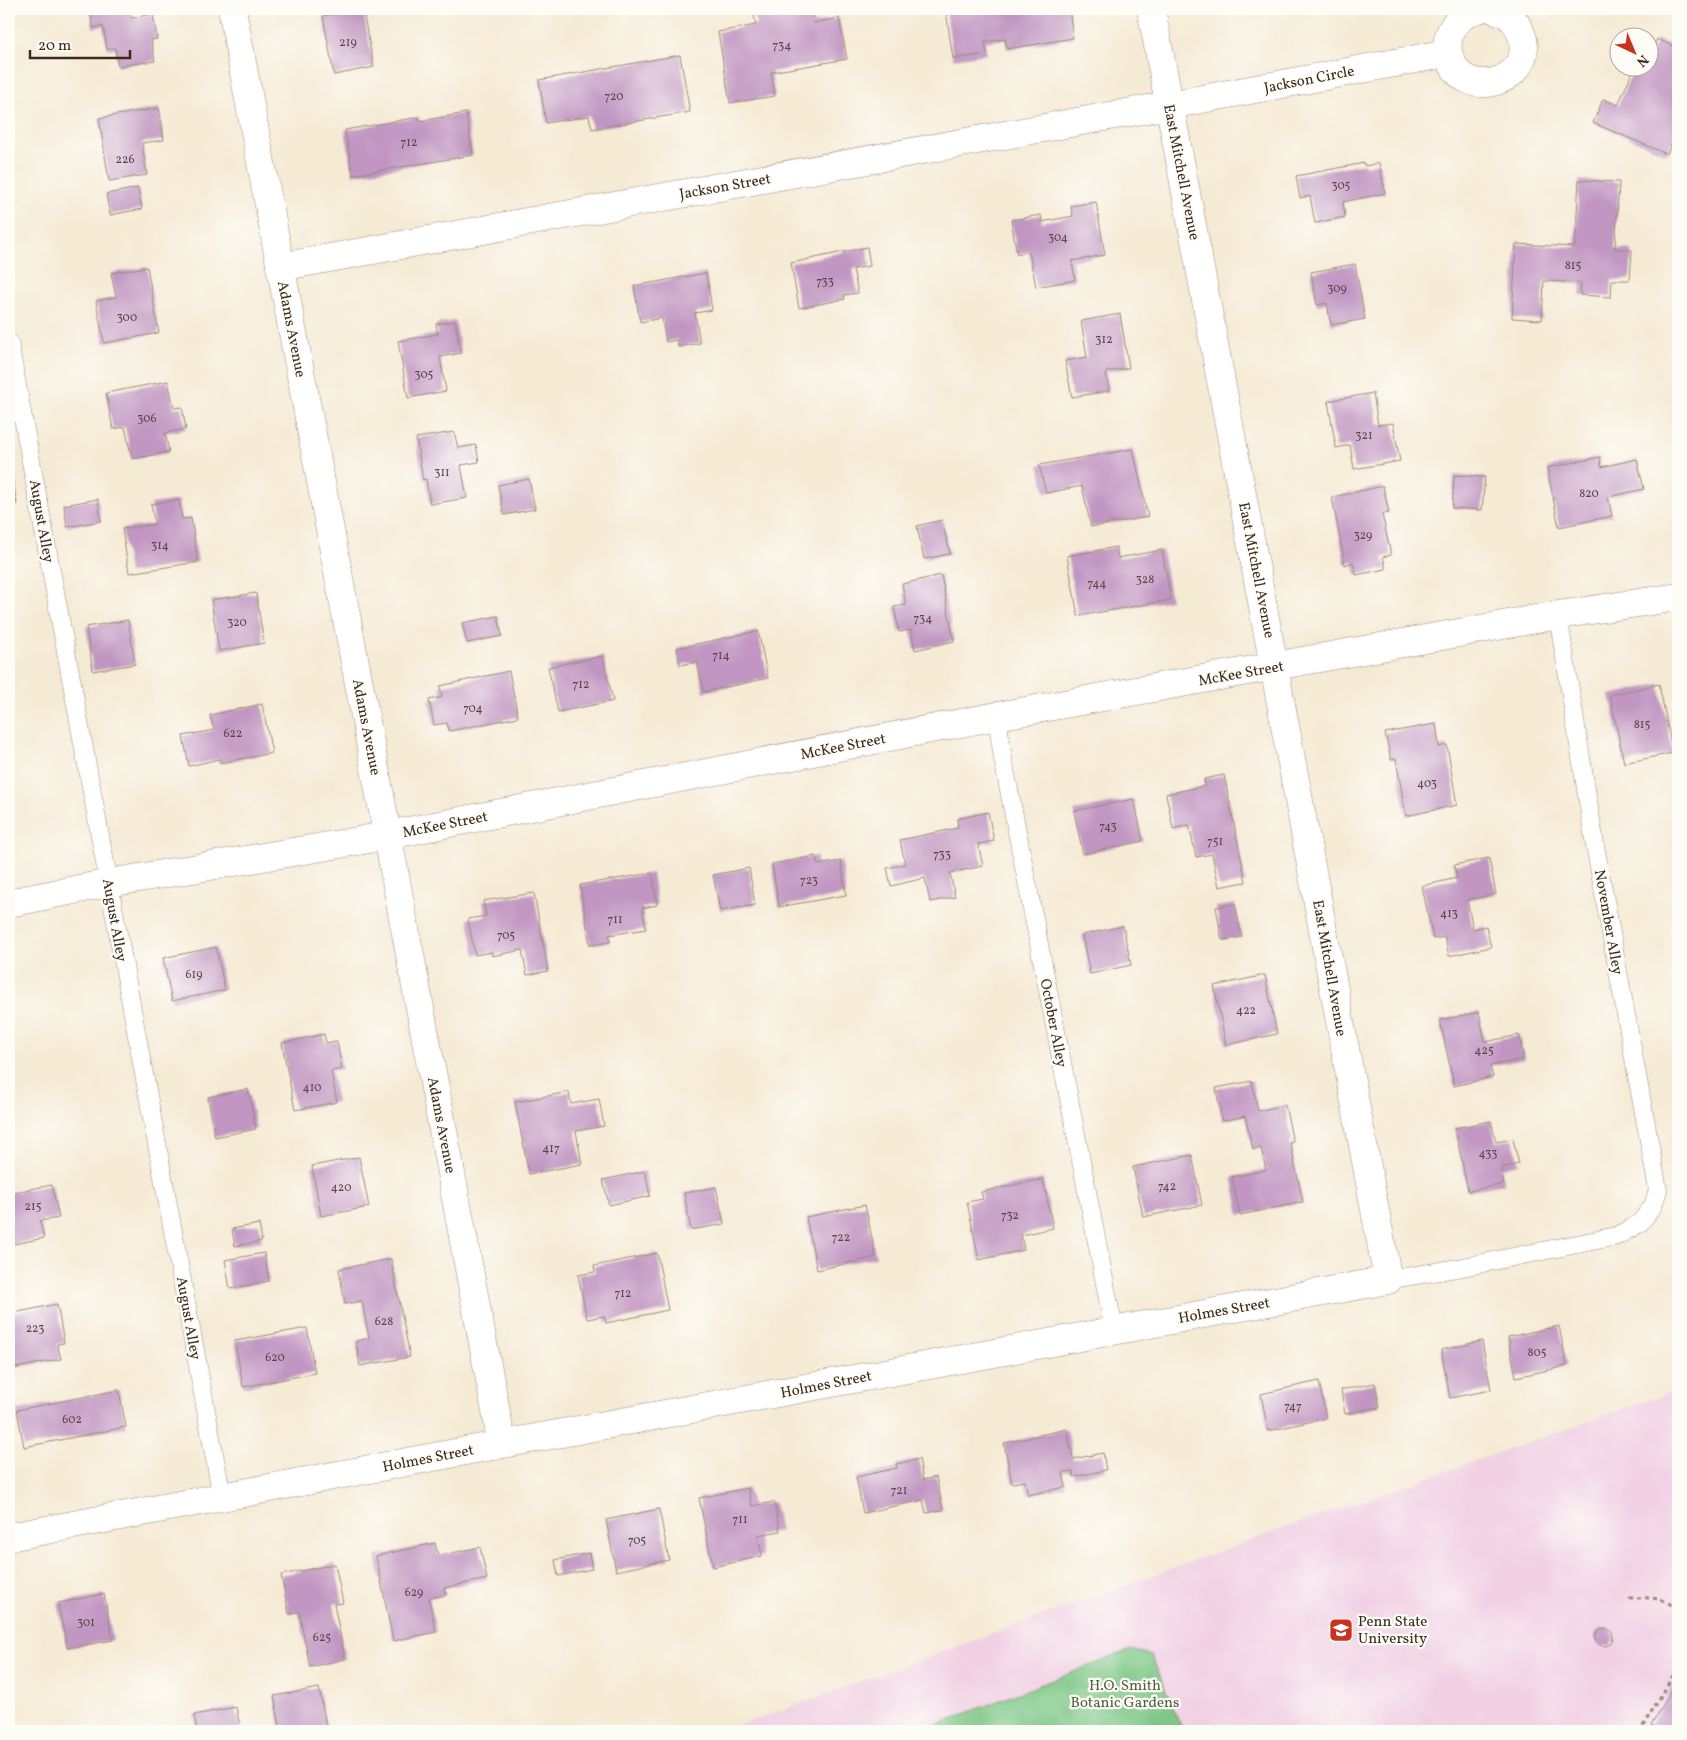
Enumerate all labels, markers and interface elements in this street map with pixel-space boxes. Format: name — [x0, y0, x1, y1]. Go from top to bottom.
scale bar — [30, 28, 130, 60]
north arrow — [1610, 28, 1660, 78]
house number: 219 — [339, 35, 357, 51]
text: 20 m — [38, 36, 71, 57]
house number: 734 — [773, 38, 791, 54]
text: N — [1632, 50, 1652, 71]
street label: Jackson Circle — [1262, 61, 1356, 100]
house number: 720 — [604, 89, 624, 105]
street label: East Mitchell Avenue — [1157, 102, 1204, 242]
house number: 712 — [401, 135, 417, 151]
house number: 226 — [116, 152, 134, 168]
street label: Jackson Street — [678, 169, 773, 206]
house number: 305 — [1332, 178, 1351, 194]
house number: 304 — [1048, 230, 1068, 246]
house number: 815 — [1565, 258, 1581, 274]
house number: 733 — [816, 274, 834, 290]
street label: Adams Avenue — [271, 279, 310, 379]
house number: 309 — [1327, 281, 1347, 297]
house number: 300 — [117, 310, 137, 326]
house number: 312 — [1095, 332, 1113, 348]
house number: 305 — [415, 367, 434, 383]
house number: 306 — [137, 411, 157, 427]
house number: 321 — [1355, 428, 1373, 444]
house number: 311 — [434, 465, 450, 481]
street label: August Alley — [23, 478, 58, 565]
house number: 820 — [1579, 486, 1599, 502]
street label: East Mitchell Avenue — [1232, 500, 1279, 640]
house number: 329 — [1354, 528, 1372, 544]
house number: 314 — [151, 538, 169, 554]
house number: 328 — [1136, 572, 1154, 588]
house number: 744 — [1088, 576, 1106, 592]
house number: 734 — [914, 611, 932, 627]
house number: 320 — [227, 615, 247, 631]
house number: 714 — [712, 648, 730, 664]
street label: McKee Street — [1197, 657, 1286, 692]
street label: Adams Avenue — [346, 677, 385, 777]
house number: 712 — [573, 677, 589, 693]
house number: 704 — [463, 701, 483, 717]
house number: 815 — [1634, 717, 1650, 733]
house number: 622 — [224, 726, 242, 742]
street label: McKee Street — [799, 729, 888, 766]
house number: 403 — [1417, 776, 1437, 792]
street label: McKee Street — [401, 807, 490, 844]
house number: 743 — [1099, 819, 1117, 835]
house number: 751 — [1207, 834, 1223, 850]
house number: 733 — [933, 847, 951, 863]
street label: November Alley — [1588, 868, 1627, 976]
house number: 723 — [800, 873, 818, 889]
street label: August Alley — [96, 877, 131, 964]
street label: East Mitchell Avenue — [1306, 898, 1351, 1038]
house number: 413 — [1440, 906, 1458, 922]
house number: 711 — [607, 912, 623, 928]
house number: 705 — [497, 928, 515, 944]
house number: 619 — [186, 967, 202, 983]
street label: October Alley — [1034, 977, 1071, 1069]
house number: 422 — [1236, 1003, 1256, 1019]
house number: 425 — [1474, 1043, 1494, 1059]
street label: Adams Avenue — [421, 1075, 460, 1175]
house number: 410 — [302, 1080, 322, 1096]
house number: 417 — [542, 1141, 560, 1157]
house number: 433 — [1479, 1146, 1497, 1162]
house number: 742 — [1158, 1179, 1176, 1195]
house number: 420 — [331, 1180, 351, 1196]
house number: 215 — [25, 1199, 42, 1215]
house number: 732 — [1001, 1208, 1019, 1224]
house number: 722 — [832, 1230, 850, 1246]
street label: August Alley — [170, 1275, 205, 1362]
house number: 712 — [615, 1286, 631, 1302]
street label: Holmes Street — [1177, 1293, 1272, 1330]
house number: 628 — [375, 1314, 393, 1330]
house number: 223 — [26, 1321, 44, 1337]
house number: 805 — [1528, 1345, 1547, 1361]
house number: 620 — [265, 1350, 285, 1366]
street label: Holmes Street — [779, 1366, 874, 1405]
house number: 747 — [1284, 1399, 1302, 1415]
house number: 602 — [62, 1412, 82, 1428]
street label: Holmes Street — [381, 1440, 476, 1479]
house number: 721 — [891, 1483, 907, 1499]
house number: 711 — [732, 1512, 748, 1528]
house number: 705 — [628, 1533, 646, 1549]
house number: 629 — [405, 1585, 423, 1601]
place label: Penn State University — [1358, 1612, 1427, 1650]
house number: 301 — [77, 1615, 95, 1631]
school or university icon: Penn State University — [1328, 1617, 1354, 1643]
house number: 625 — [313, 1630, 331, 1646]
park label: H.O. Smith Botanic Gardens — [1071, 1676, 1179, 1714]

